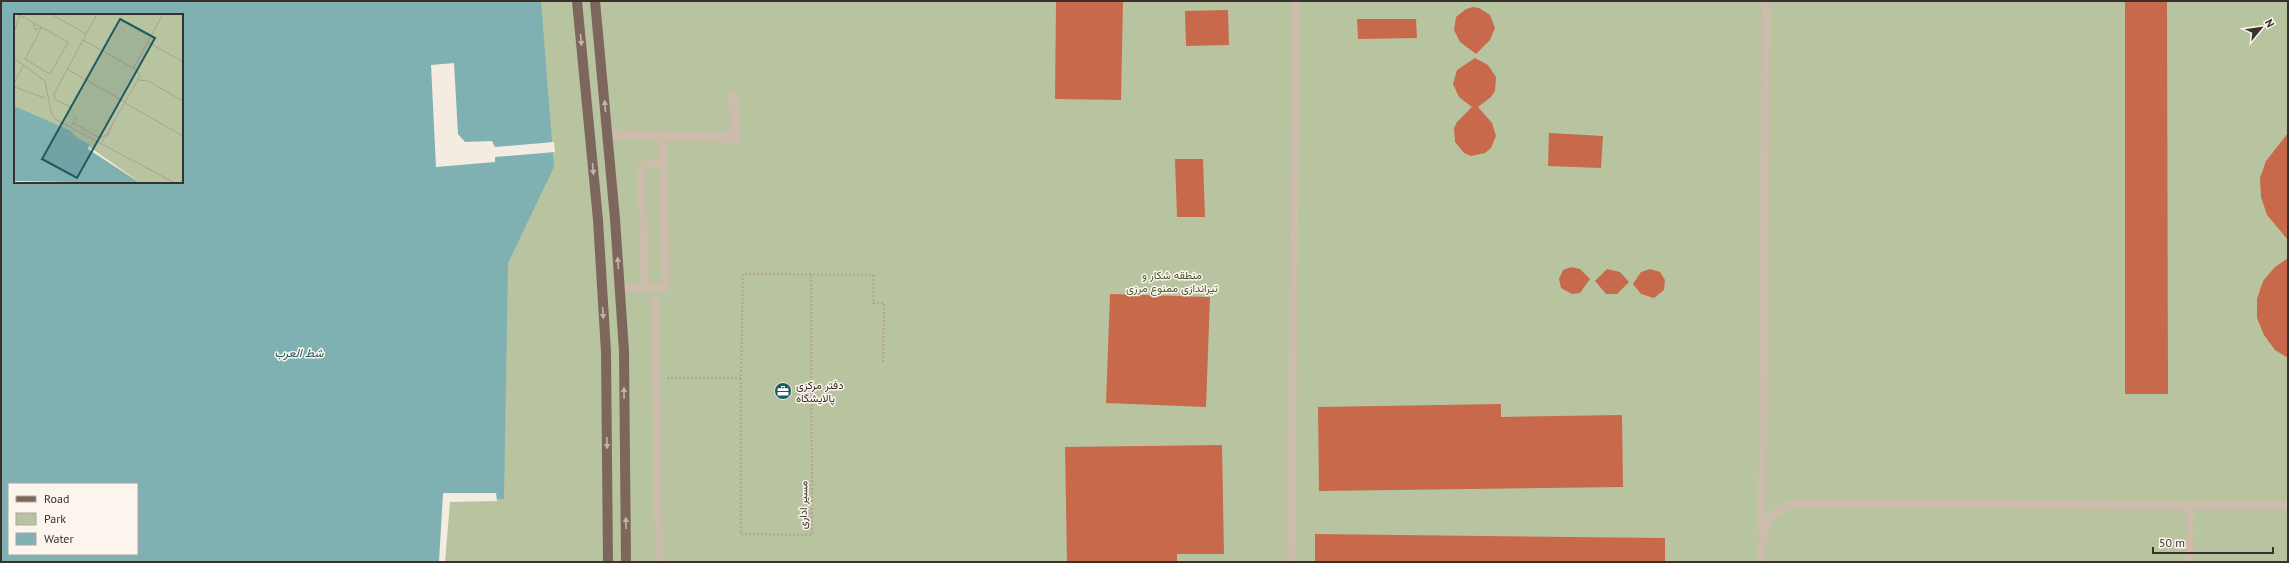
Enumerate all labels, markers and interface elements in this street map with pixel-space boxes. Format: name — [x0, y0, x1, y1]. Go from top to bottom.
north arrow — [2241, 8, 2281, 48]
inset map — [14, 14, 183, 183]
text: N — [2262, 17, 2278, 30]
one-way arrow — [578, 34, 584, 46]
one-way arrow — [602, 100, 608, 112]
one-way arrow — [589, 163, 596, 175]
one-way arrow — [615, 257, 622, 269]
park label: منطقه شکار و تیراندازی ممنوع مرزی — [1126, 268, 1219, 296]
one-way arrow — [600, 307, 607, 319]
water label: شط العرب — [274, 345, 324, 361]
place label: دفتر مرکزی پالایشگاه — [796, 378, 843, 406]
office icon: دفتر مرکزی پالایشگاه — [773, 381, 793, 401]
one-way arrow — [621, 386, 627, 399]
one-way arrow — [604, 437, 610, 450]
street label: مسیر اداری — [796, 480, 810, 529]
legend — [8, 483, 138, 555]
text: Road — [44, 491, 69, 506]
text: Park — [44, 511, 66, 526]
one-way arrow — [623, 516, 629, 529]
scale bar — [2153, 529, 2273, 555]
text: Water — [44, 531, 74, 546]
text: 50 m — [2159, 535, 2185, 550]

